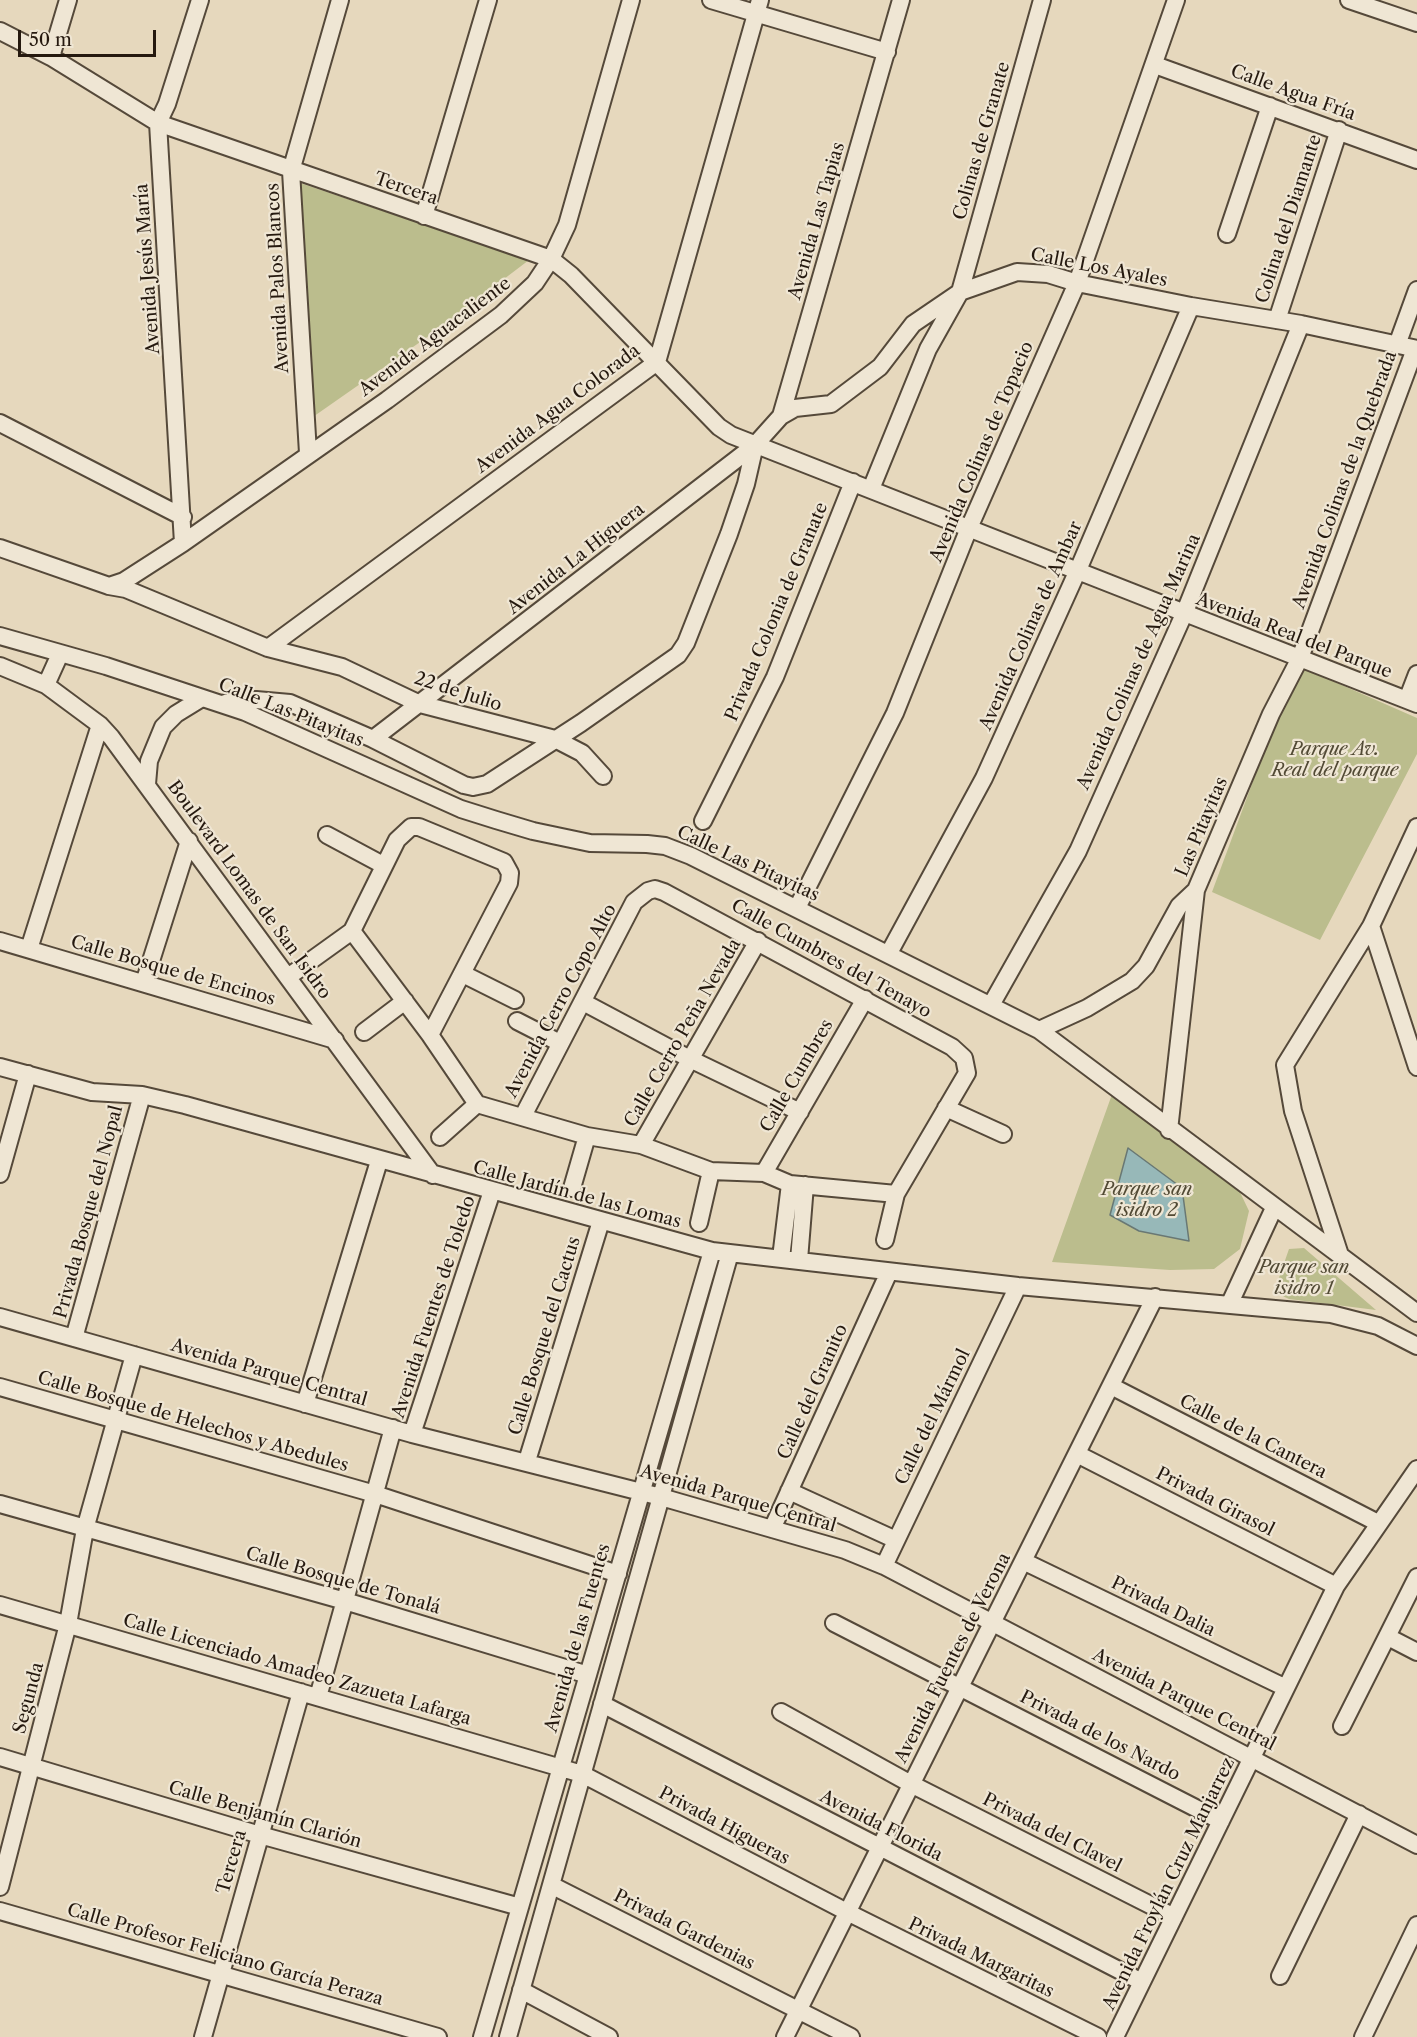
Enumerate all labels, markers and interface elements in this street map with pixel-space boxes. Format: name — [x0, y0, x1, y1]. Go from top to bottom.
scale bar — [21, 18, 159, 56]
text: 50 m — [29, 29, 72, 51]
street label: Colinas de Granate — [949, 59, 1015, 223]
street label: Calle Agua Fría — [1228, 60, 1358, 126]
street label: Colina del Diamante — [1252, 132, 1326, 306]
street label: Avenida Las Tapias — [784, 140, 850, 302]
street label: Tercera — [371, 168, 441, 210]
street label: Avenida Palos Blancos — [262, 182, 294, 374]
street label: Avenida Jesús María — [131, 183, 165, 355]
street label: Calle Los Ayales — [1029, 244, 1169, 292]
street label: Avenida Aguacaliente — [355, 273, 515, 401]
street label: Avenida Colinas de Topacio — [926, 338, 1038, 566]
street label: Avenida Agua Colorada — [471, 340, 645, 478]
street label: Avenida Colinas de la Quebrada — [1288, 348, 1402, 612]
street label: Avenida La Higuera — [503, 499, 649, 619]
street label: Privada Colonia de Granate — [721, 499, 833, 725]
street label: Avenida Colinas de Ambar — [975, 518, 1087, 734]
street label: Avenida Colinas de Agua Marina — [1073, 531, 1205, 793]
street label: Avenida Real del Parque — [1193, 589, 1395, 683]
street label: 22 de Julio — [412, 668, 504, 716]
street label: Calle Las Pitayitas — [215, 674, 367, 752]
park label: Parque Av. Real del parque — [1271, 739, 1399, 782]
street label: Las Pitayitas — [1171, 774, 1233, 880]
street label: Boulevard Lomas de San Isidro — [162, 777, 336, 1003]
street label: Calle Las Pitayitas — [673, 821, 823, 907]
street label: Calle Cumbres del Tenayo — [727, 895, 935, 1023]
street label: Avenida Cerro Copo Alto — [501, 900, 621, 1102]
street label: Calle Bosque de Encinos — [68, 931, 278, 1011]
street label: Calle Cerro Peña Nevada — [620, 935, 746, 1131]
street label: Calle Cumbres — [756, 1016, 838, 1136]
street label: Privada Bosque del Nopal — [50, 1103, 128, 1321]
street label: Calle Jardín de las Lomas — [471, 1157, 683, 1233]
park label: Parque san isidro 2 — [1102, 1179, 1192, 1222]
street label: Avenida Fuentes de Toledo — [388, 1193, 480, 1421]
street label: Calle Bosque del Cactus — [504, 1234, 586, 1438]
park label: Parque san isidro 1 — [1259, 1257, 1349, 1300]
street label: Calle del Granito — [773, 1321, 853, 1463]
street label: Avenida Parque Central — [169, 1335, 369, 1411]
street label: Calle del Mármol — [891, 1346, 975, 1488]
street label: Calle Bosque de Helechos y Abedules — [35, 1367, 351, 1477]
street label: Calle de la Cantera — [1176, 1390, 1330, 1484]
street label: Avenida Parque Central — [638, 1461, 838, 1537]
street label: Privada Girasol — [1152, 1463, 1278, 1541]
street label: Avenida de las Fuentes — [541, 1541, 615, 1735]
street label: Calle Bosque de Tonalá — [243, 1543, 443, 1619]
street label: Avenida Fuentes de Verona — [890, 1549, 1016, 1767]
street label: Privada Dalia — [1107, 1572, 1219, 1642]
street label: Calle Licenciado Amadeo Zazueta Lafarga — [120, 1610, 474, 1730]
street label: Avenida Parque Central — [1089, 1644, 1279, 1756]
street label: Segunda — [9, 1660, 49, 1736]
street label: Privada de los Nardo — [1016, 1686, 1184, 1786]
street label: Avenida Froylán Cruz Manjarrez — [1098, 1754, 1240, 2014]
street label: Calle Benjamín Clarión — [166, 1777, 364, 1853]
street label: Privada Higueras — [655, 1782, 793, 1870]
street label: Avenida Florida — [816, 1786, 946, 1866]
street label: Privada del Clavel — [979, 1789, 1125, 1877]
street label: Tercera — [213, 1827, 251, 1897]
street label: Privada Gardenias — [610, 1885, 758, 1975]
street label: Calle Profesor Feliciano García Peraza — [64, 1899, 386, 2011]
street label: Privada Margaritas — [905, 1913, 1057, 2003]

